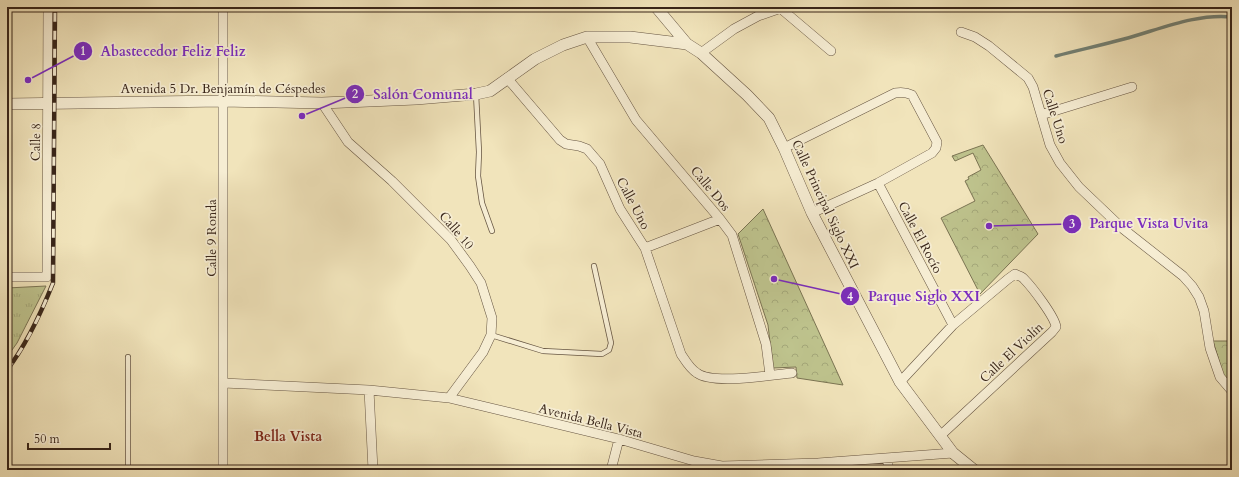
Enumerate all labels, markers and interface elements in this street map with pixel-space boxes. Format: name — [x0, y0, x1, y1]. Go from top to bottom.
callout: Abastecedor Feliz Feliz — [73, 38, 254, 64]
text: Abastecedor Feliz Feliz — [100, 42, 246, 61]
text: 1 — [80, 43, 86, 59]
street label: Avenida 5 Dr. Benjamín de Céspedes — [121, 80, 325, 98]
callout: Salón Comunal — [345, 81, 480, 107]
text: Salón Comunal — [373, 85, 473, 104]
text: 2 — [352, 86, 358, 102]
street label: Calle Uno — [1038, 87, 1072, 146]
street label: Calle 8 — [27, 123, 45, 161]
street label: Calle Principal Siglo XXI — [787, 137, 863, 272]
street label: Calle Dos — [686, 162, 734, 215]
street label: Calle Uno — [612, 174, 654, 233]
street label: Calle El Rocío — [894, 198, 947, 277]
street label: Calle 9 Ronda — [203, 199, 221, 277]
street label: Calle 10 — [435, 208, 478, 254]
callout: Parque Vista Uvita — [1062, 211, 1217, 237]
text: Parque Vista Uvita — [1090, 214, 1208, 233]
text: 3 — [1069, 216, 1075, 232]
callout: Parque Siglo XXI — [840, 283, 988, 309]
text: Parque Siglo XXI — [868, 287, 980, 306]
text: 4 — [847, 289, 853, 305]
street label: Calle El Violín — [976, 318, 1048, 387]
street label: Avenida Bella Vista — [537, 399, 645, 443]
scale bar — [28, 425, 110, 451]
district label: Bella Vista — [254, 427, 322, 446]
text: 50 m — [34, 431, 61, 447]

